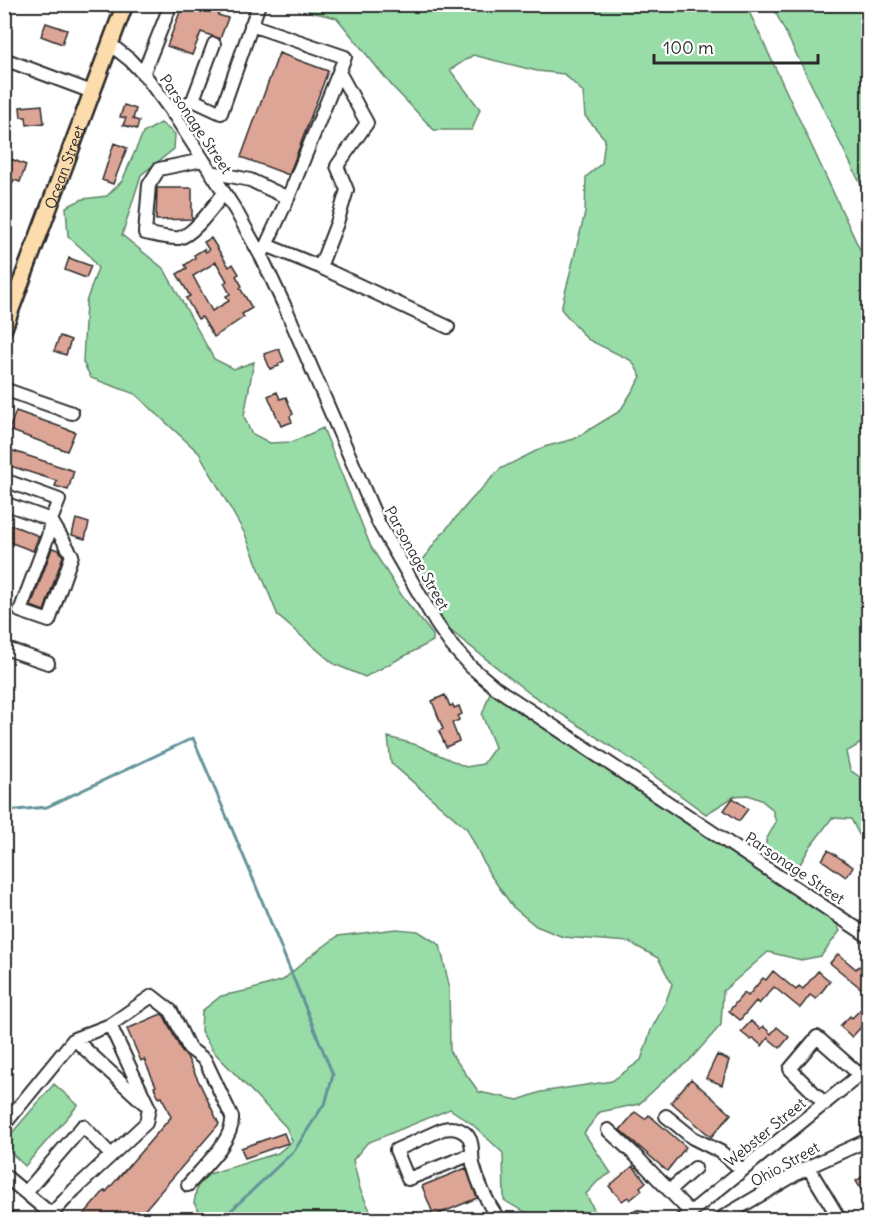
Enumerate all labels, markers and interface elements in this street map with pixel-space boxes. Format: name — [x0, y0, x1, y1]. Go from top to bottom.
scale bar — [654, 27, 818, 65]
text: 100 m — [663, 36, 714, 59]
street label: Parsonage Street — [156, 71, 236, 177]
street label: Ocean Street — [40, 122, 88, 211]
street label: Parsonage Street — [381, 503, 453, 613]
street label: Parsonage Street — [742, 828, 848, 908]
street label: Webster Street — [721, 1093, 809, 1171]
street label: Ohio Street — [747, 1137, 823, 1191]

